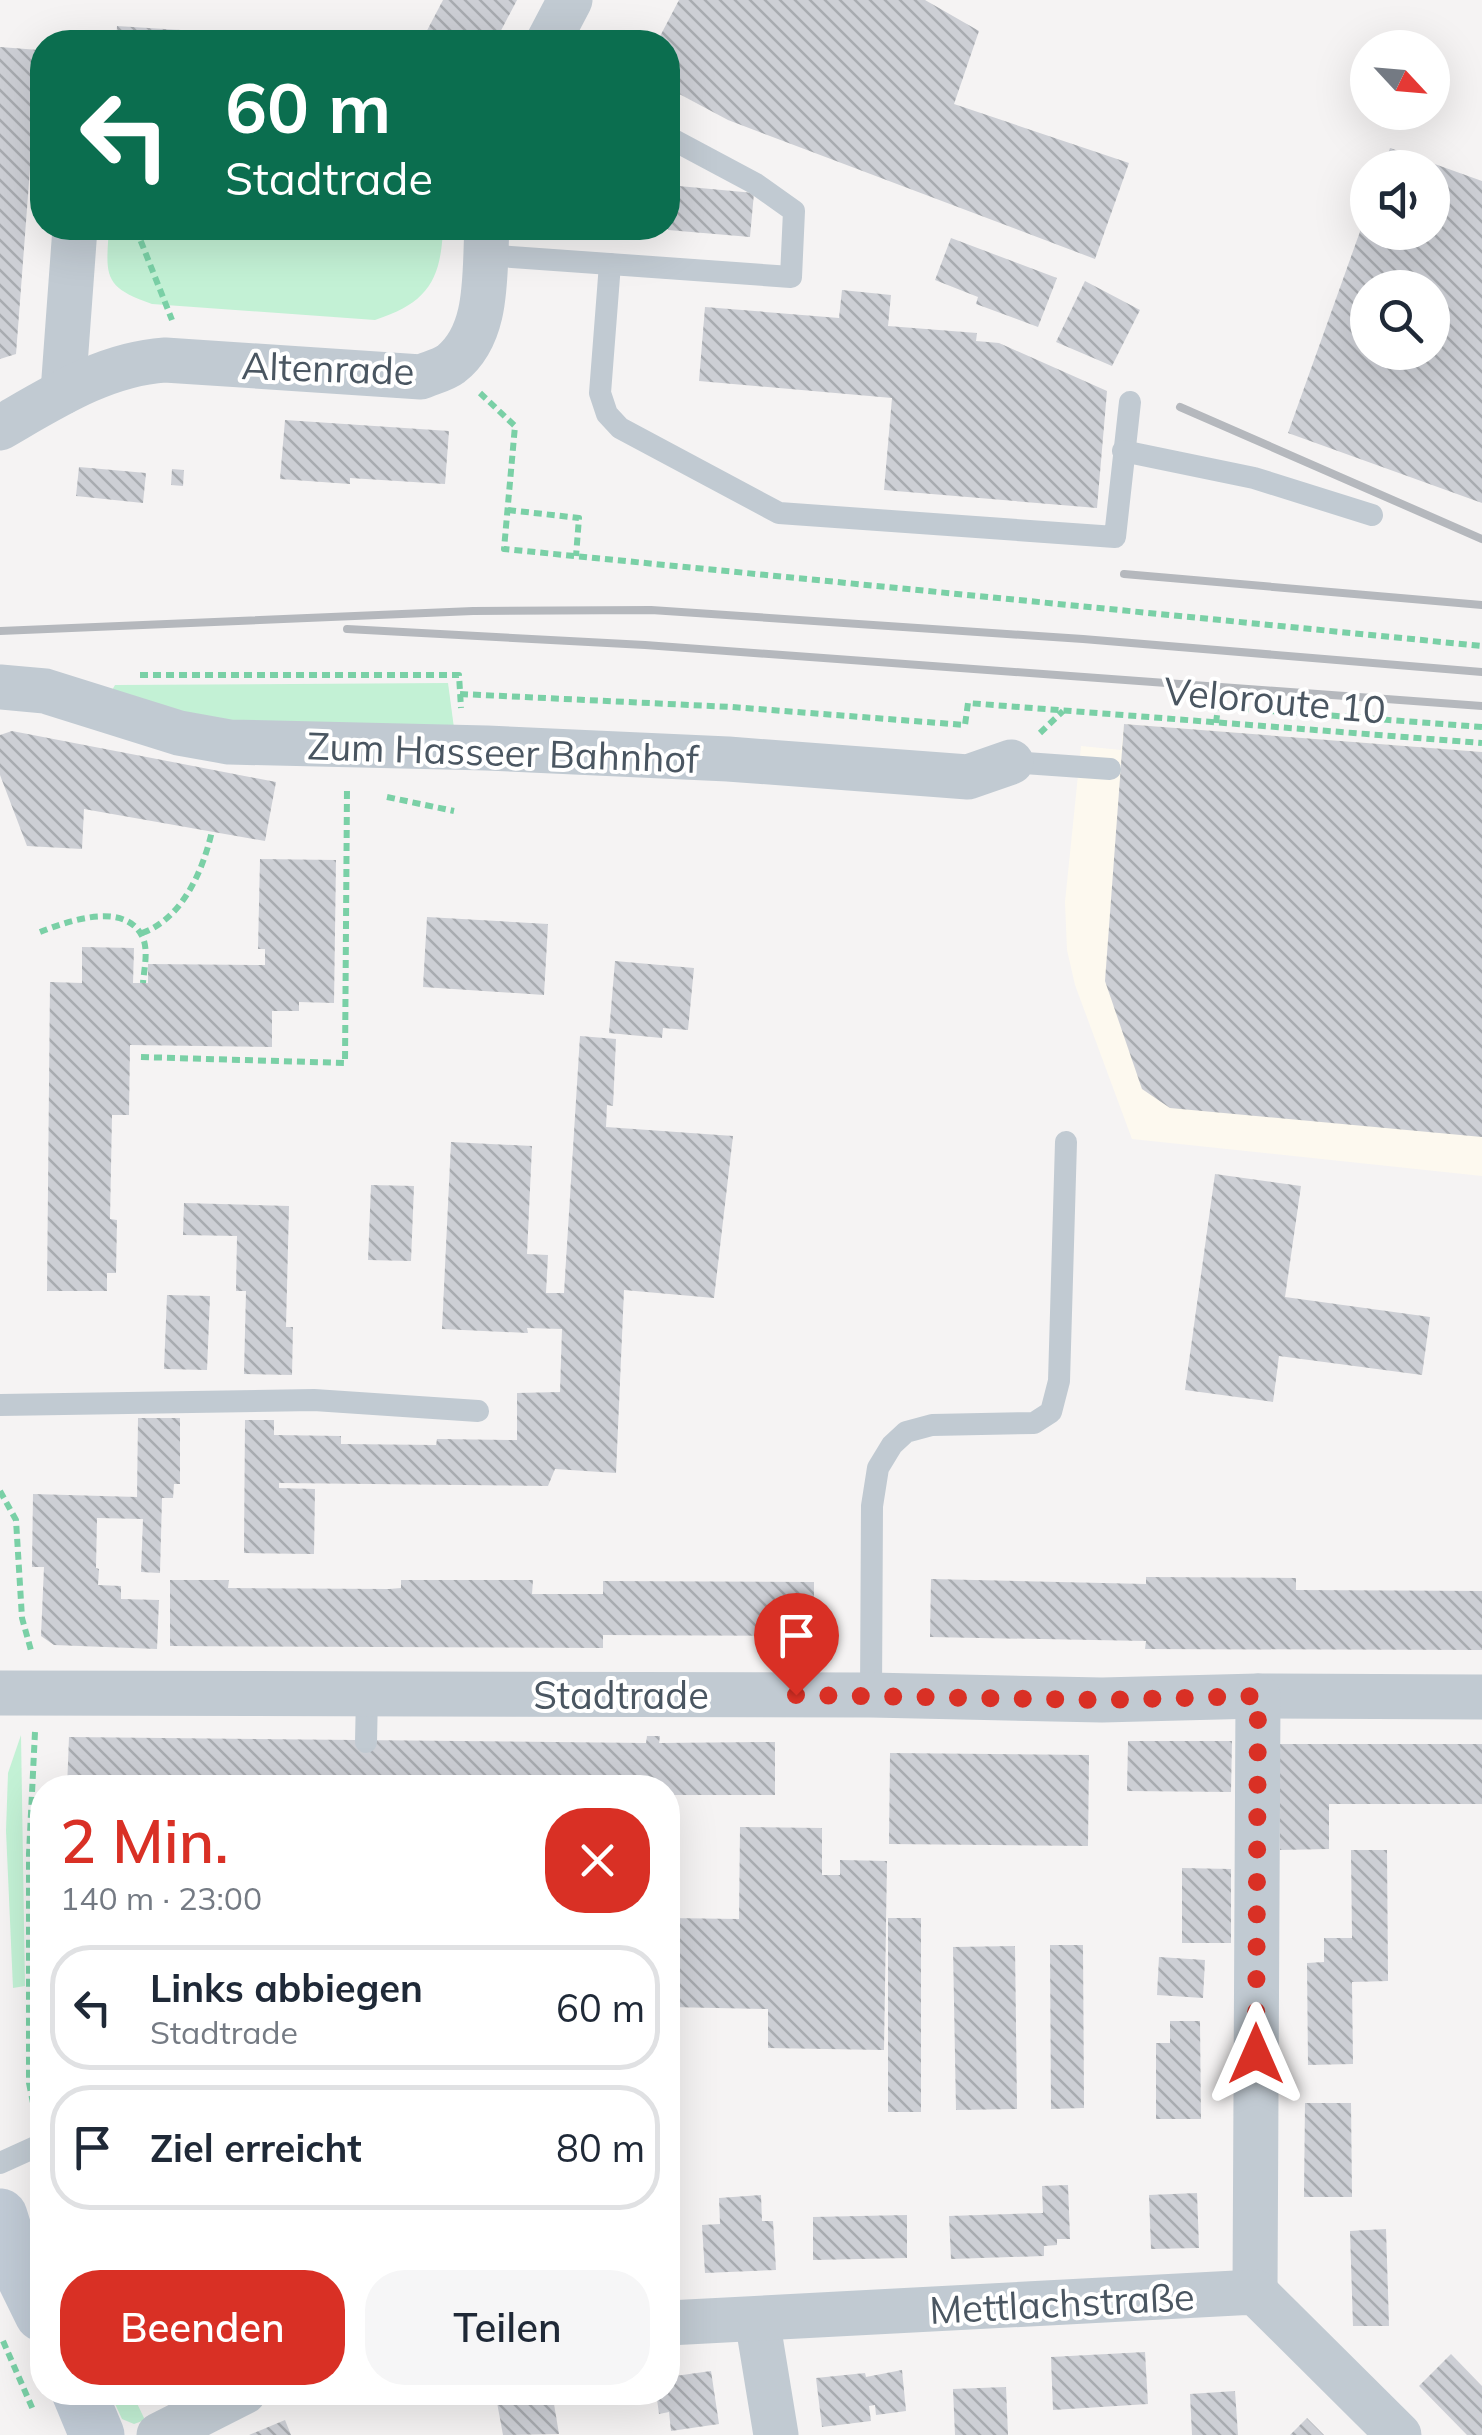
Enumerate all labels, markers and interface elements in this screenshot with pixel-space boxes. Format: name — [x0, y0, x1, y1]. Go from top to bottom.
north arrow — [1350, 30, 1450, 130]
map controls — [1350, 30, 1450, 370]
text: 60 m — [225, 63, 391, 151]
icon: left — [60, 70, 190, 200]
text: Stadtrade — [225, 150, 433, 206]
button: sound — [1350, 150, 1450, 250]
button: search — [1350, 270, 1450, 370]
street label: Altenrade — [241, 341, 415, 395]
street label: Veloroute 10 — [1162, 666, 1388, 734]
street label: Zum Hasseer Bahnhof — [306, 721, 701, 783]
pin — [754, 1593, 839, 1696]
icon: arrive — [769, 1608, 824, 1663]
street label: Stadtrade — [533, 1671, 709, 1719]
text: 2 Min. — [60, 1803, 229, 1878]
button: close — [545, 1808, 650, 1913]
text: 140 m · 23:00 — [60, 1878, 262, 1918]
text: Links abbiegen — [150, 1964, 423, 2012]
icon: left — [65, 1980, 120, 2035]
text: 60 m — [556, 1984, 645, 2032]
position arrow — [1204, 2002, 1308, 2106]
text: Stadtrade — [150, 2012, 298, 2052]
icon: arrive — [65, 2120, 120, 2175]
text: Ziel erreicht — [150, 2124, 362, 2172]
text: 80 m — [556, 2124, 645, 2172]
button: Beenden — [60, 2270, 345, 2385]
button: Teilen — [365, 2270, 650, 2385]
street label: Mettlachstraße — [928, 2272, 1196, 2334]

